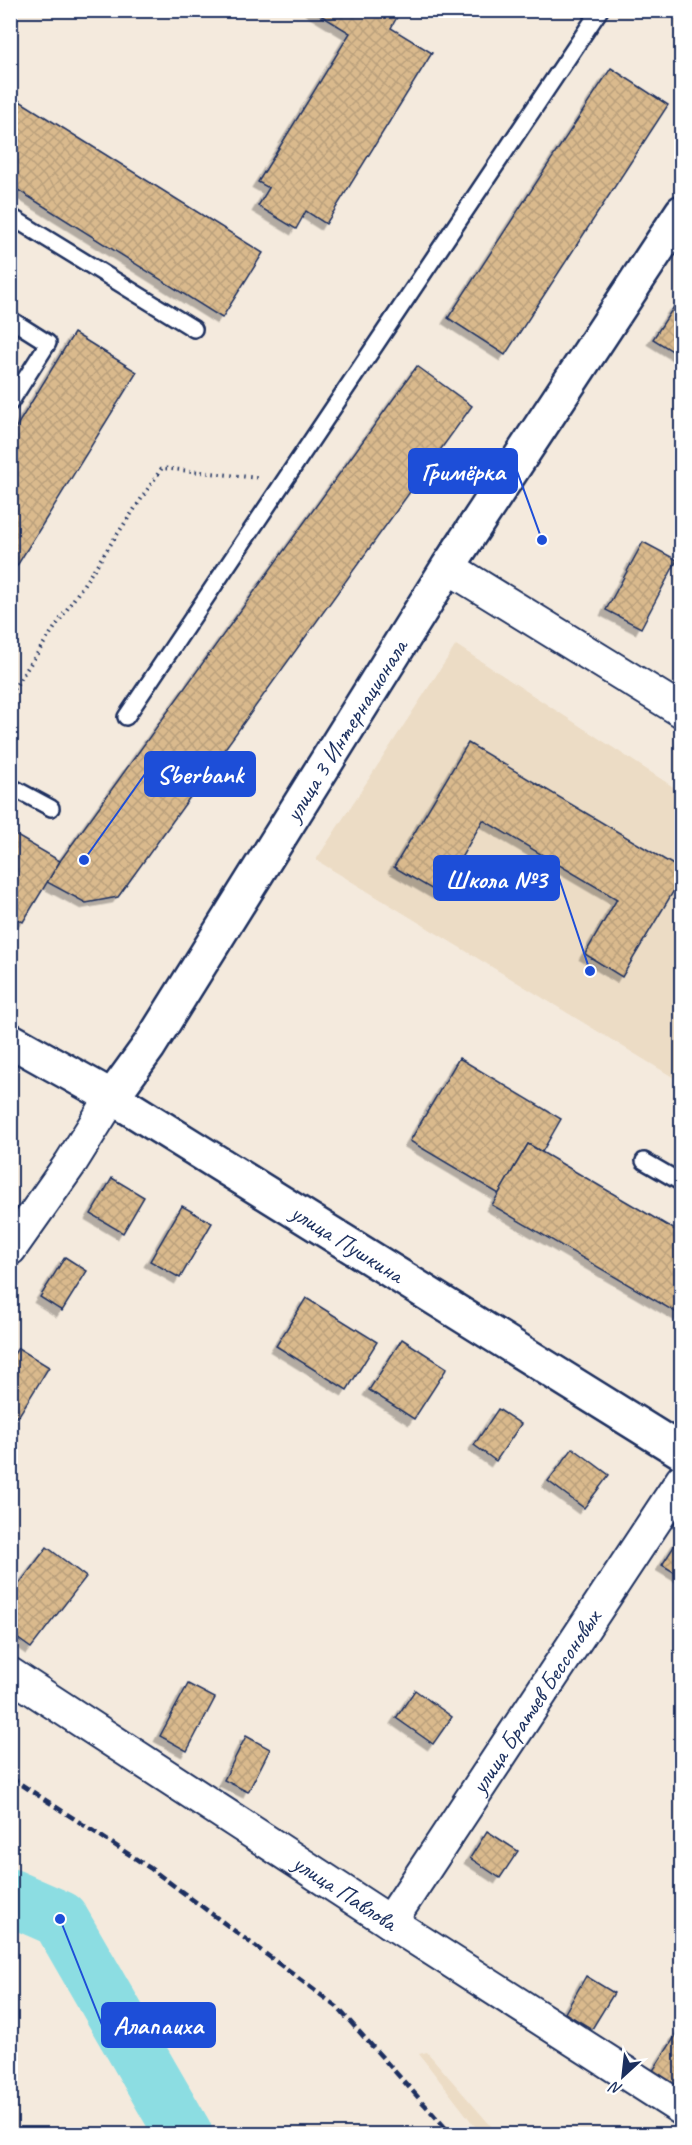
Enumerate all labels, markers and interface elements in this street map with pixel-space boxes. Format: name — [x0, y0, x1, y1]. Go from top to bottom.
callout: Гримёрка — [409, 449, 517, 493]
text: Гримёрка — [421, 455, 507, 488]
street label: улица 3 Интернационала — [277, 632, 415, 829]
callout: Sberbank — [145, 752, 255, 796]
text: Sberbank — [157, 758, 246, 791]
callout: Школа №3 — [434, 856, 559, 900]
text: Школа №3 — [445, 863, 549, 896]
street label: улица Пушкина — [284, 1196, 411, 1291]
street label: улица Братьев Бессоновых — [463, 1603, 608, 1801]
street label: улица Павлова — [286, 1847, 404, 1939]
callout: Алапаиха — [102, 2003, 215, 2047]
text: Алапаиха — [113, 2009, 205, 2042]
north arrow — [593, 2046, 653, 2106]
text: N — [605, 2076, 626, 2100]

